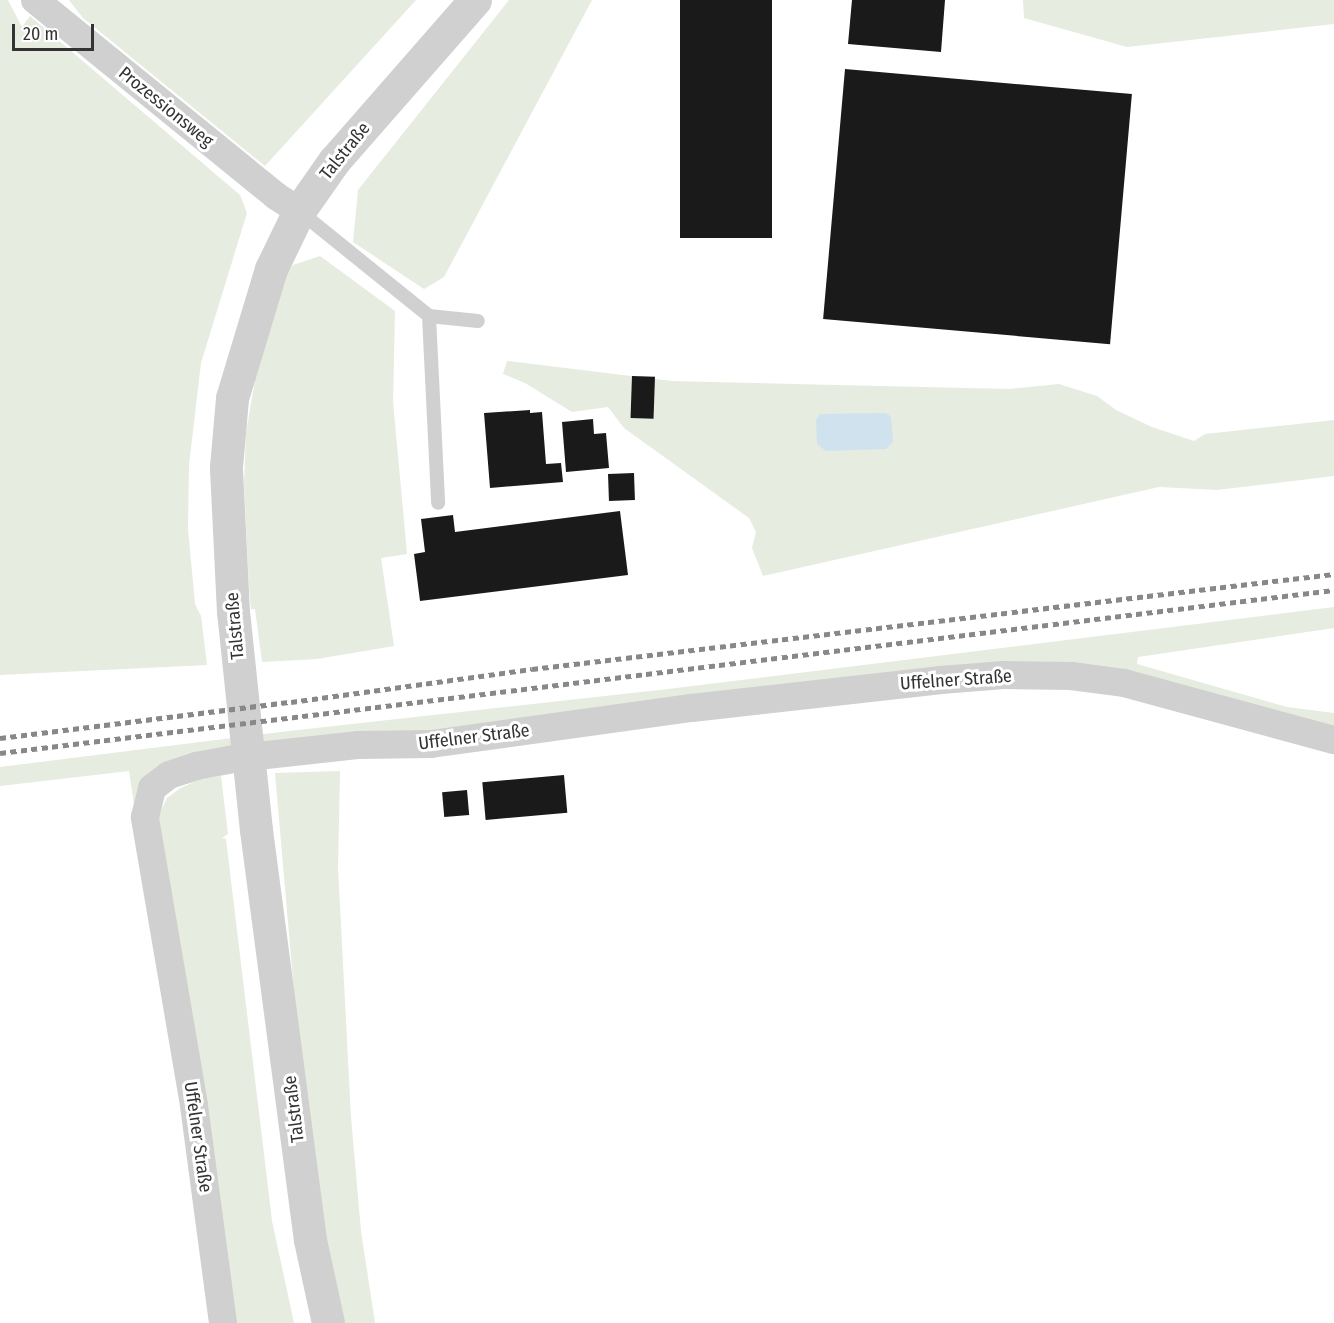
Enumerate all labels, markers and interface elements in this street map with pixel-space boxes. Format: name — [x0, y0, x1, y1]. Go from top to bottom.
scale bar — [15, 12, 98, 50]
text: 20 m — [23, 23, 58, 45]
street label: Prozessionsweg — [114, 62, 218, 152]
street label: Talstraße — [315, 118, 375, 184]
street label: Talstraße — [221, 591, 249, 661]
street label: Uffelner Straße — [899, 665, 1013, 695]
street label: Uffelner Straße — [417, 719, 531, 755]
street label: Talstraße — [279, 1074, 309, 1144]
street label: Uffelner Straße — [180, 1080, 216, 1194]

